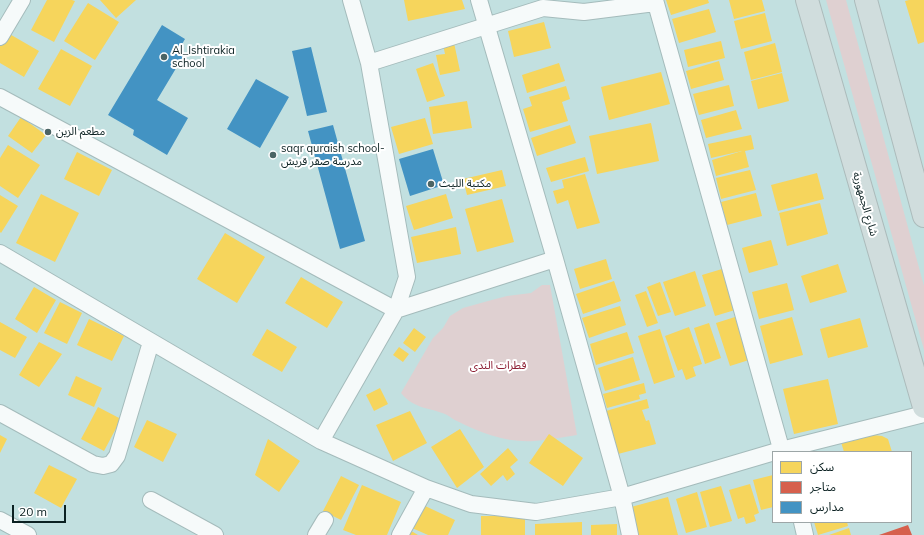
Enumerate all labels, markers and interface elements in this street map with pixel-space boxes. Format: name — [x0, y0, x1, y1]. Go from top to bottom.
place label: Al_Ishtirakia school — [172, 44, 235, 70]
marker: Al_Ishtirakia school — [159, 52, 169, 62]
place label: مطعم الزين — [56, 125, 105, 139]
marker: مطعم الزين — [43, 127, 53, 137]
place label: saqr quraish school- مدرسة صقر قريش — [281, 142, 385, 168]
marker: saqr quraish school- مدرسة صقر قريش — [268, 150, 278, 160]
street label: شارع الجمهورية — [850, 170, 880, 238]
place label: مكتبة الليث — [439, 177, 491, 191]
marker: مكتبة الليث — [426, 179, 436, 189]
park label: قطرات الندى — [470, 359, 526, 373]
legend — [772, 451, 912, 523]
text: سكن — [810, 459, 834, 474]
text: متاجر — [810, 479, 836, 494]
scale bar — [14, 497, 68, 523]
text: مدارس — [810, 499, 844, 514]
text: 20 m — [19, 504, 47, 519]

